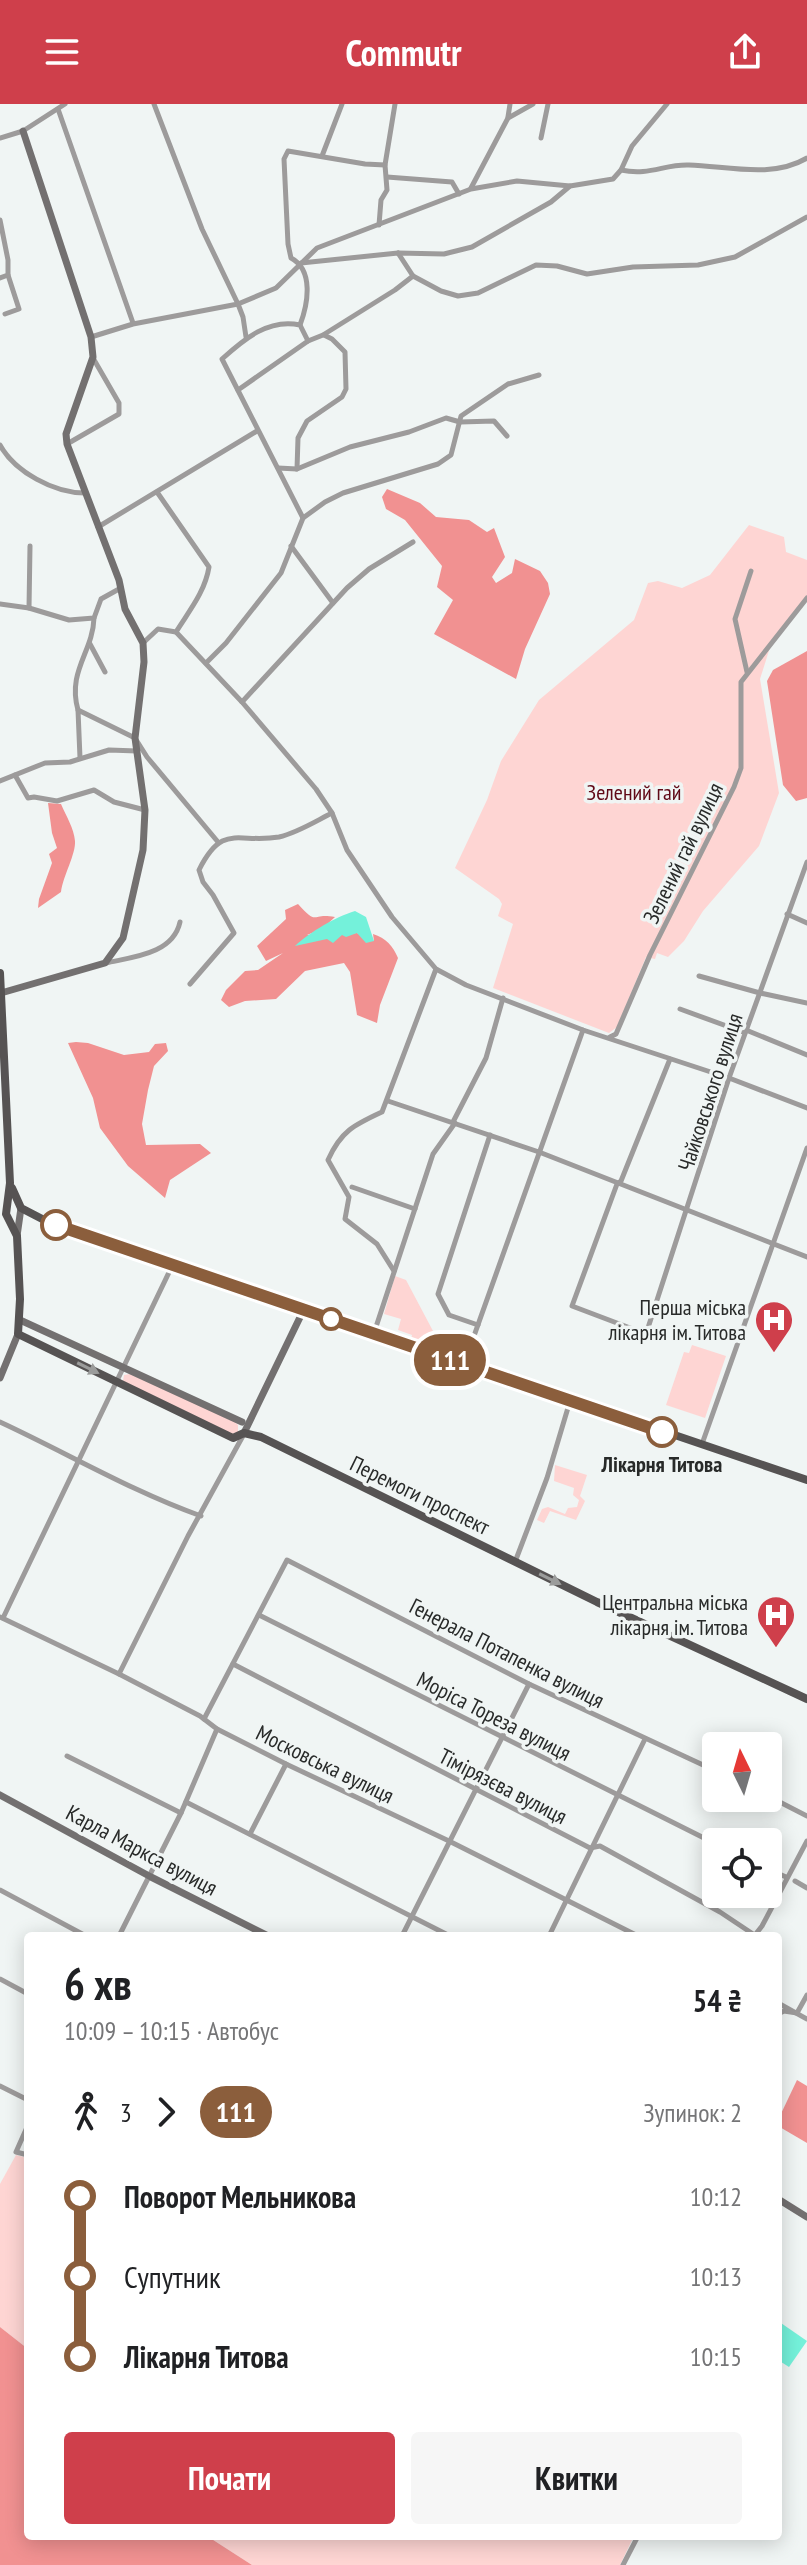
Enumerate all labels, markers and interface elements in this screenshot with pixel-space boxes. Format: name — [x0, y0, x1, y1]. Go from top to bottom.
text: Commutr — [345, 29, 462, 76]
icon: menu — [40, 30, 84, 74]
icon: share — [723, 30, 767, 74]
park label: Зелений гай — [587, 778, 681, 806]
street label: Зелений гай вулиця — [637, 778, 729, 928]
street label: Чайковського вулиця — [671, 1010, 749, 1174]
unlabelled marker — [41, 1210, 71, 1240]
place label: Перша міська лікарня ім. Титова — [607, 1293, 746, 1346]
hospital icon: Перша міська лікарня ім. Титова — [753, 1299, 795, 1354]
unlabelled marker — [320, 1308, 342, 1330]
line badge: 111 — [404, 1334, 496, 1386]
text: 111 — [430, 1341, 470, 1378]
one-way arrow — [77, 1361, 100, 1375]
marker: Лікарня Титова — [647, 1417, 677, 1447]
street label: Перемоги проспект — [346, 1449, 495, 1541]
place label: Лікарня Титова — [601, 1450, 722, 1478]
one-way arrow — [539, 1572, 562, 1586]
place label: Центральна міська лікарня ім. Титова — [602, 1588, 748, 1641]
street label: Генерала Потапенка вулиця — [405, 1592, 609, 1714]
hospital icon: Центральна міська лікарня ім. Титова — [755, 1594, 797, 1649]
street label: Моріса Тореза вулиця — [412, 1665, 576, 1767]
street label: Московська вулиця — [252, 1719, 398, 1809]
north arrow — [702, 1732, 782, 1812]
map controls — [702, 1732, 782, 1908]
street label: Тімірязєва вулиця — [434, 1742, 572, 1830]
street label: Карла Маркса вулиця — [62, 1798, 222, 1902]
button: locate — [702, 1828, 782, 1908]
text: 6 хв — [64, 1955, 132, 2012]
text: 54 ₴ — [693, 1981, 742, 2020]
text: 10:09 – 10:15 · Автобус — [64, 2014, 279, 2047]
icon: walk — [64, 2090, 108, 2134]
icon: forward — [144, 2090, 188, 2134]
text: 111 — [216, 2093, 256, 2130]
text: 3 — [120, 2096, 132, 2129]
text: Зупинок: 2 — [643, 2096, 742, 2129]
text: Поворот Мельникова — [124, 2177, 356, 2216]
text: 10:12 — [690, 2180, 742, 2213]
text: Супутник — [124, 2257, 221, 2296]
text: 10:13 — [690, 2260, 742, 2293]
text: Лікарня Титова — [124, 2337, 289, 2376]
text: 10:15 — [690, 2340, 742, 2373]
button: Почати — [64, 2432, 395, 2524]
button: Квитки — [411, 2432, 742, 2524]

